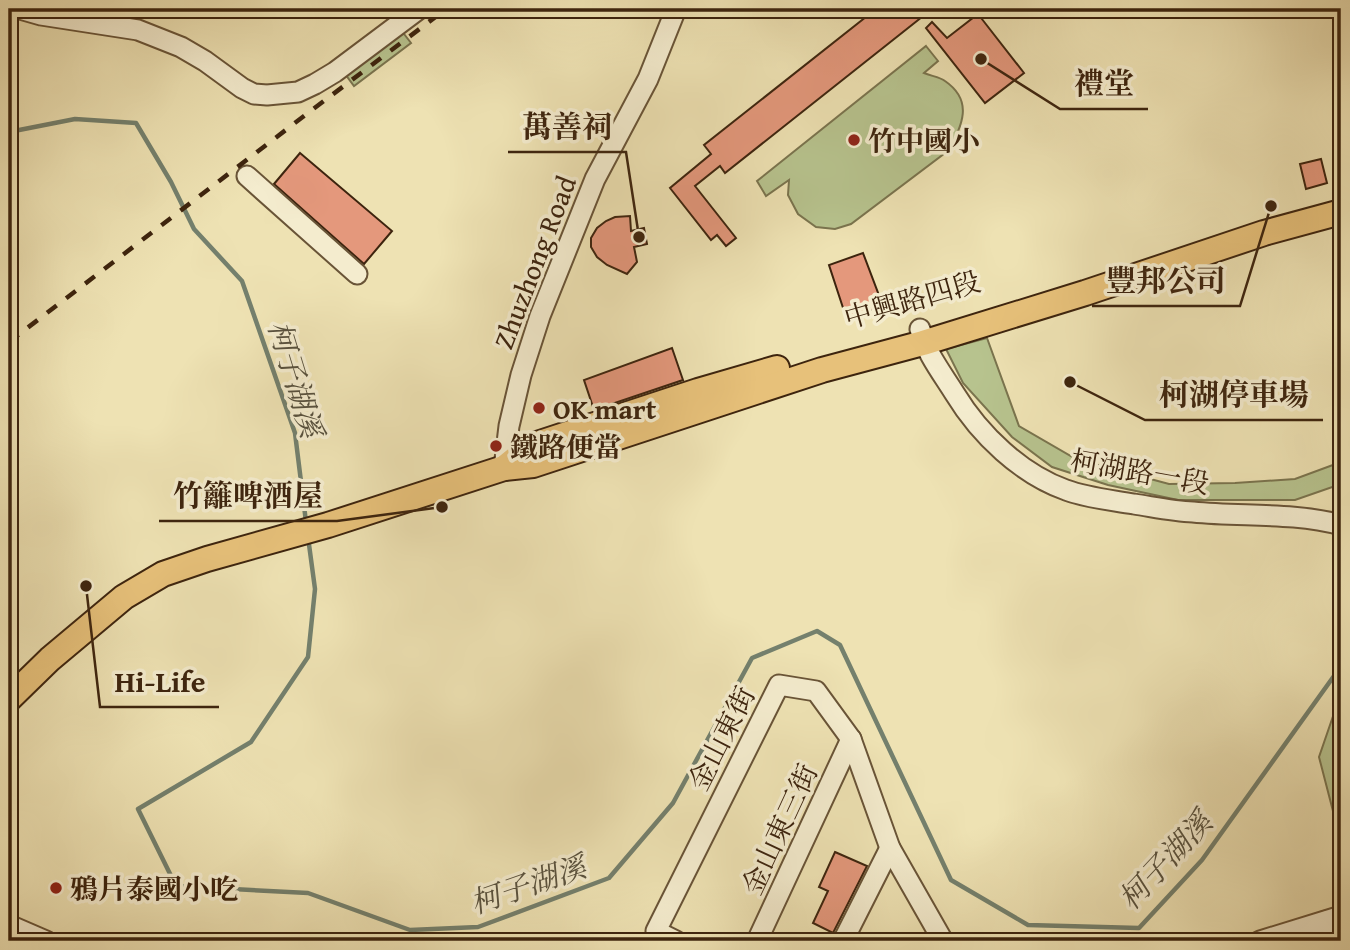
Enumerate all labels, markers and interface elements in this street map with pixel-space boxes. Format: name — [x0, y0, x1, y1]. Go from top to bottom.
callout: 禮堂 — [1060, 58, 1148, 109]
text: 禮堂 — [1074, 61, 1134, 105]
callout: 萬善祠 — [508, 101, 626, 152]
text: 萬善祠 — [522, 104, 612, 148]
place label: 竹中國小 — [868, 120, 980, 161]
marker: 竹中國小 — [846, 132, 862, 148]
street label: Zhuzhong Road — [482, 169, 586, 354]
callout: 豐邦公司 — [1092, 255, 1240, 306]
text: 豐邦公司 — [1106, 258, 1226, 302]
street label: 中興路四段 — [839, 260, 985, 338]
water label: 柯子湖溪 — [257, 315, 335, 446]
callout: 柯湖停車場 — [1145, 369, 1323, 420]
text: 柯湖停車場 — [1159, 372, 1309, 416]
place label: OK mart — [553, 388, 657, 429]
marker: OK mart — [531, 400, 547, 416]
place label: 鐵路便當 — [510, 426, 622, 467]
marker: 鐵路便當 — [488, 438, 504, 454]
street label: 柯湖路一段 — [1067, 439, 1213, 503]
callout: 竹籬啤酒屋 — [159, 470, 337, 521]
text: 竹籬啤酒屋 — [173, 473, 323, 517]
callout: Hi-Life — [100, 656, 219, 707]
text: Hi-Life — [114, 659, 206, 703]
street label: 金山東街 — [677, 679, 765, 797]
street label: 金山東三街 — [731, 757, 827, 901]
water label: 柯子湖溪 — [1108, 799, 1224, 919]
water label: 柯子湖溪 — [464, 843, 595, 924]
place label: 鴉片泰國小吃 — [70, 868, 238, 909]
marker: 鴉片泰國小吃 — [48, 880, 64, 896]

